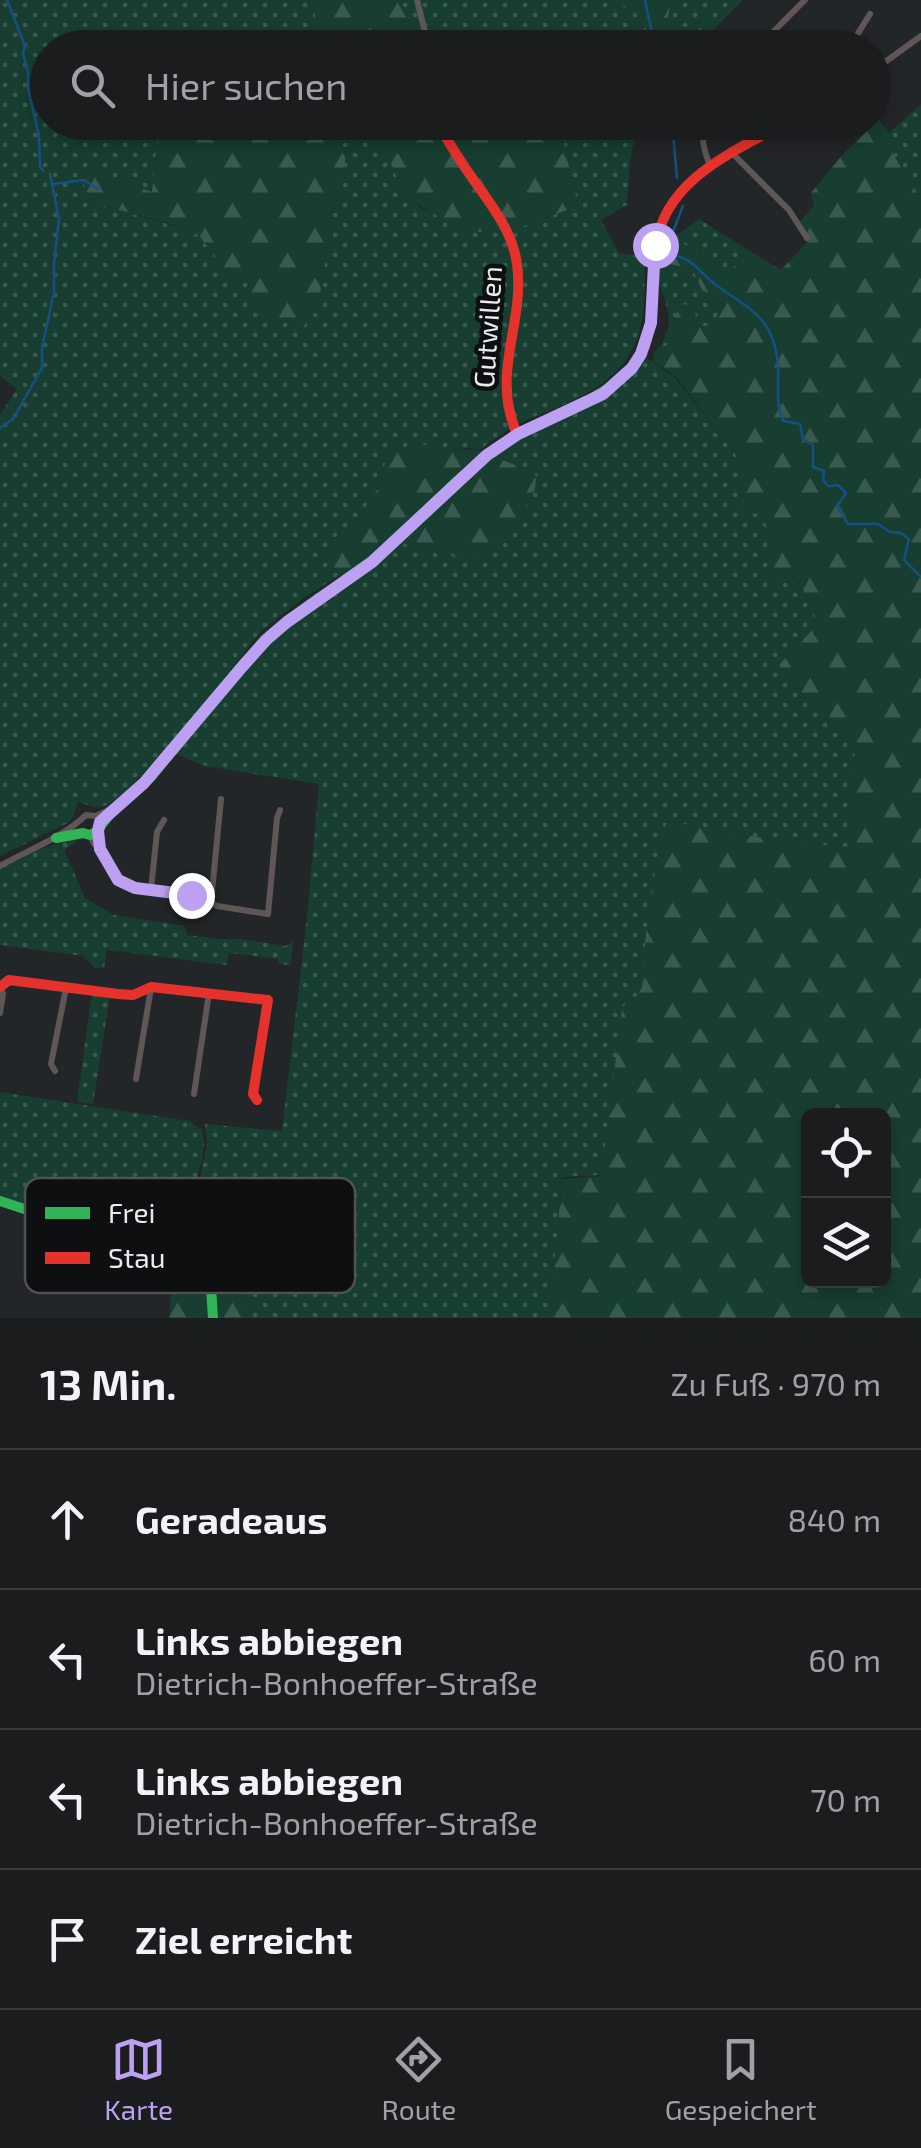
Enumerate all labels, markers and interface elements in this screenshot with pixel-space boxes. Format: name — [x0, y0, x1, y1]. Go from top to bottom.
search box — [30, 30, 891, 140]
icon: search — [65, 58, 120, 113]
text: Hier suchen — [145, 62, 347, 108]
route start — [633, 223, 679, 269]
street label: Gutwillen — [466, 265, 508, 389]
route end — [169, 873, 215, 919]
map controls — [801, 1108, 891, 1288]
button: locate — [801, 1108, 891, 1198]
legend — [25, 1178, 355, 1293]
text: Frei — [108, 1195, 155, 1229]
button: layers — [801, 1198, 891, 1288]
text: Stau — [108, 1240, 166, 1274]
text: 13 Min. — [40, 1358, 177, 1408]
text: Zu Fuß · 970 m — [670, 1364, 881, 1402]
icon: ahead — [40, 1492, 95, 1547]
text: Geradeaus — [135, 1496, 327, 1542]
text: 840 m — [787, 1500, 881, 1538]
text: Links abbiegen — [135, 1617, 403, 1663]
icon: left — [40, 1632, 95, 1687]
text: 60 m — [808, 1640, 881, 1678]
text: Dietrich-Bonhoeffer-Straße — [135, 1663, 538, 1701]
text: Links abbiegen — [135, 1757, 403, 1803]
icon: left — [40, 1772, 95, 1827]
text: 70 m — [810, 1780, 881, 1818]
text: Dietrich-Bonhoeffer-Straße — [135, 1803, 538, 1841]
icon: arrive — [40, 1912, 95, 1967]
text: Ziel erreicht — [135, 1916, 352, 1962]
tab: Karte — [104, 2032, 173, 2126]
tab: Route — [382, 2032, 456, 2126]
tab: Gespeichert — [665, 2032, 817, 2126]

